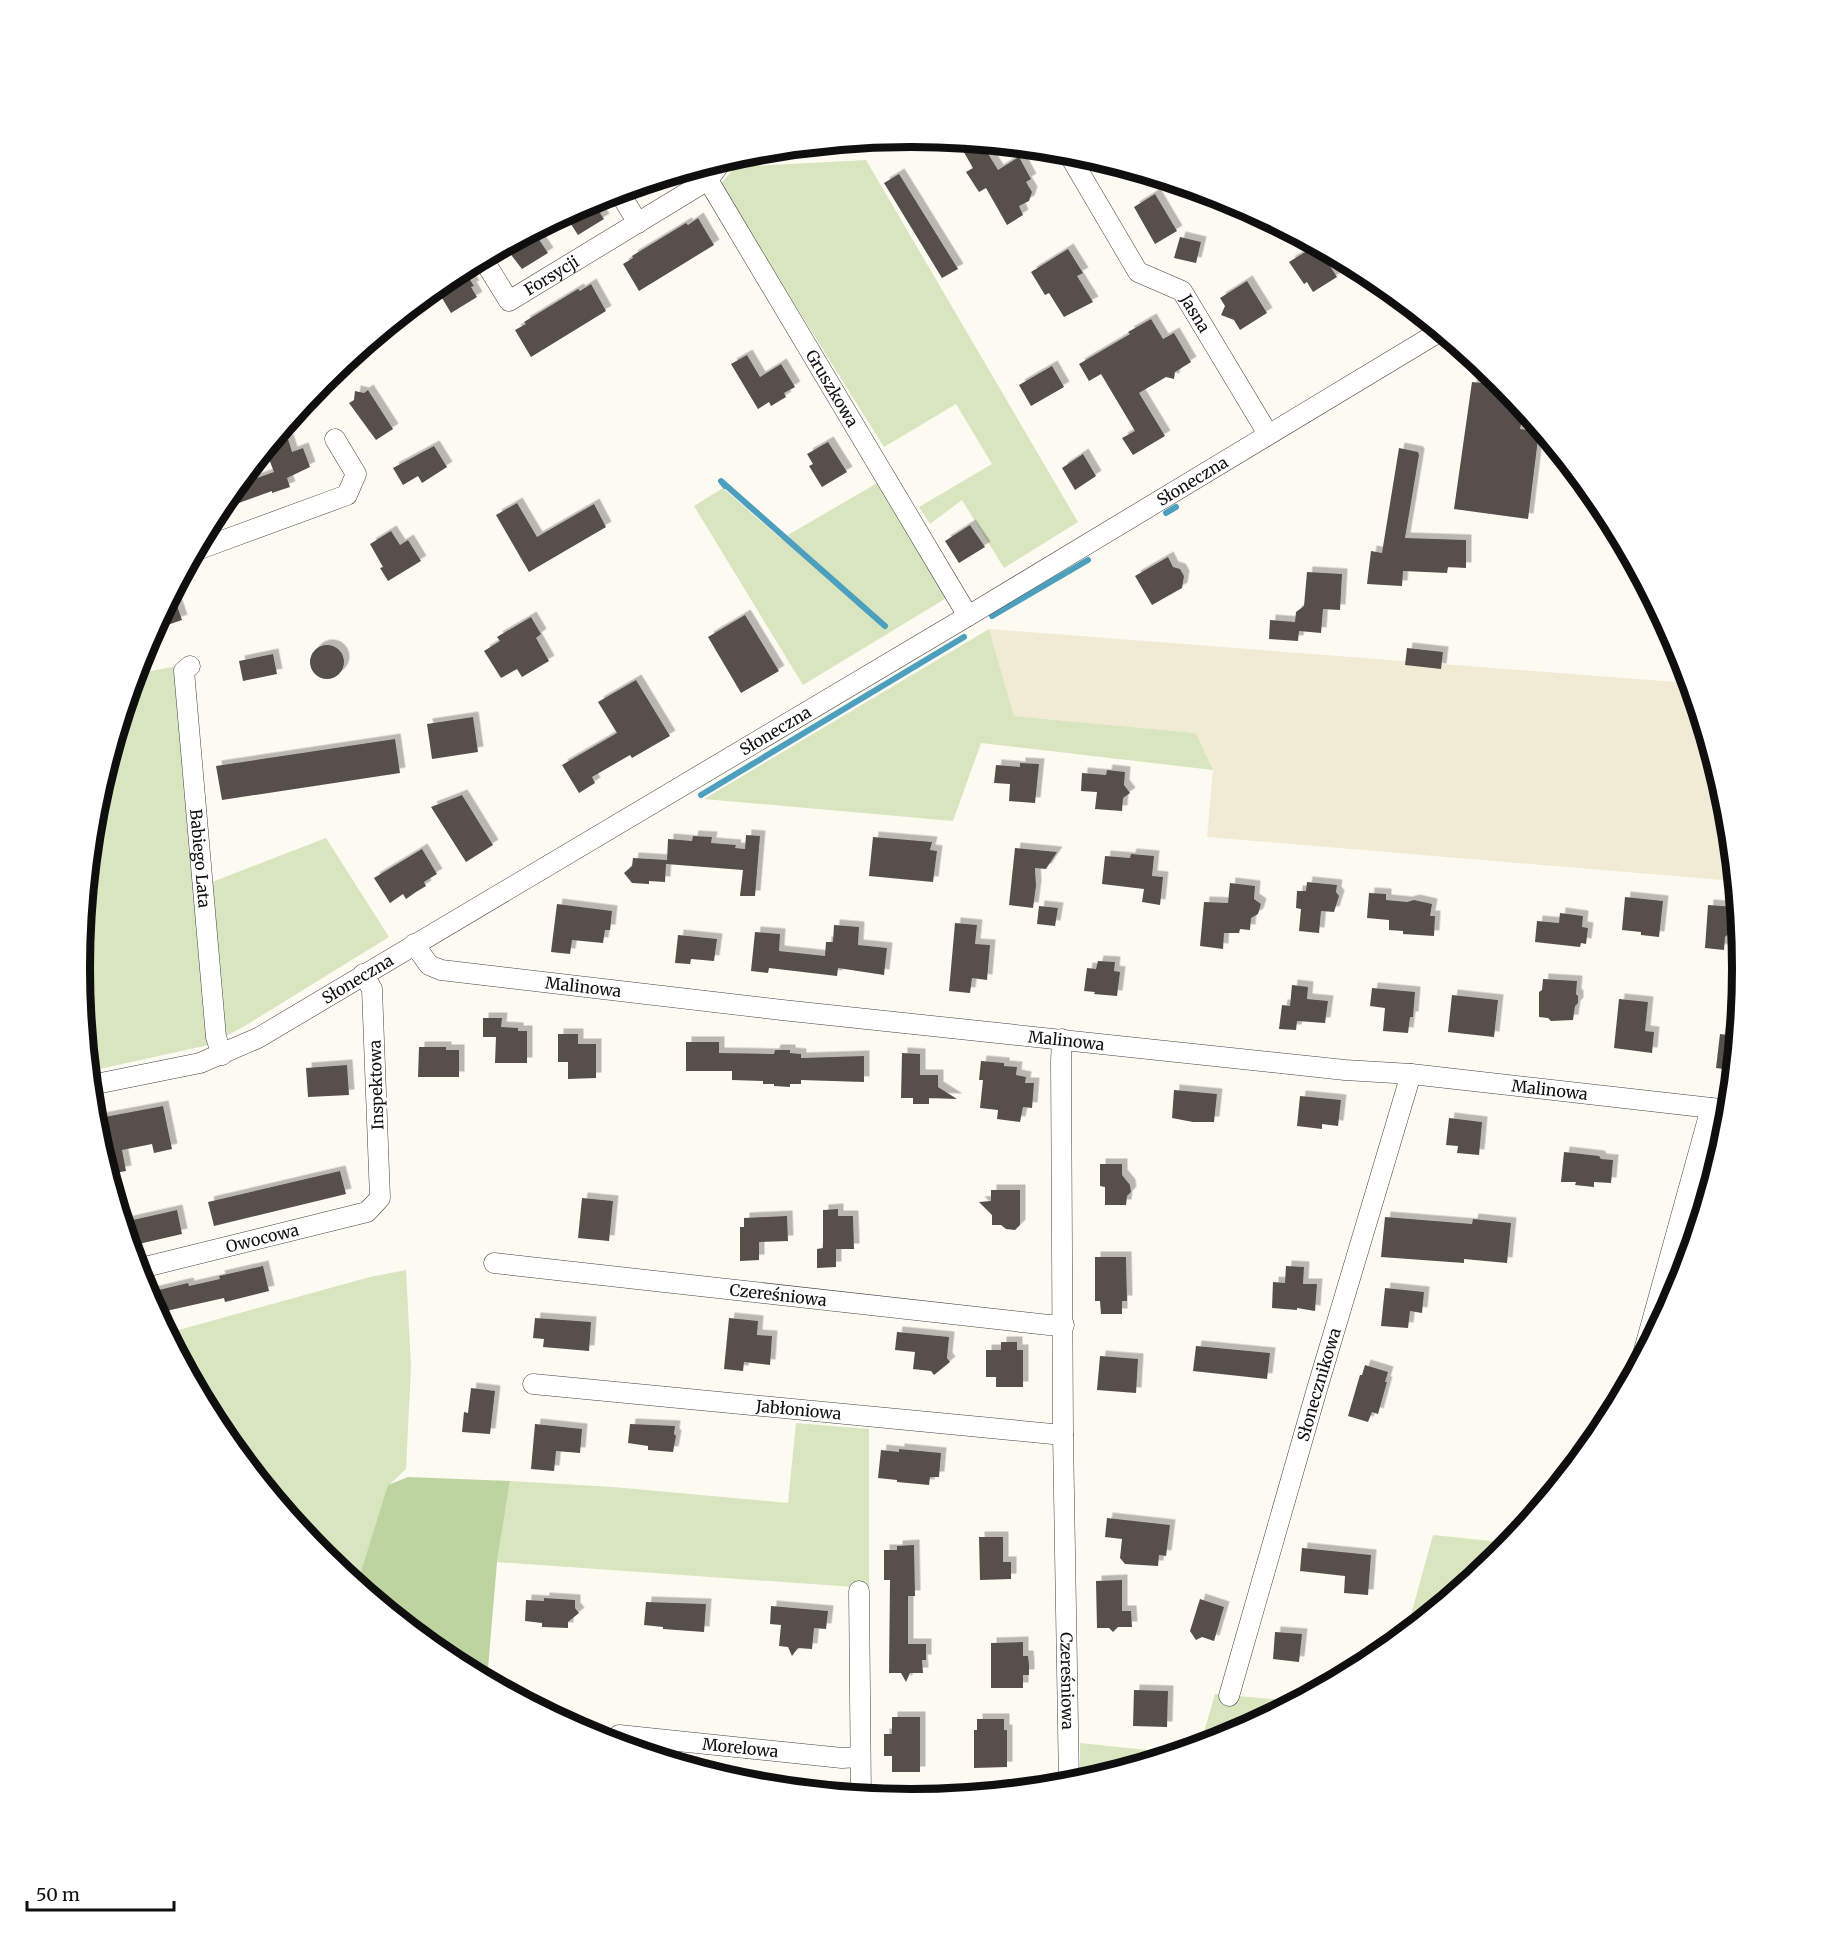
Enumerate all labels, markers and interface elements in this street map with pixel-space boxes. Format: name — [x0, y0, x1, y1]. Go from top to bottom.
street label: Forsycji — [520, 251, 582, 299]
street label: Jasna — [1176, 290, 1215, 336]
street label: Gruszkowa — [802, 346, 863, 431]
street label: Słoneczna — [1153, 452, 1232, 510]
street label: Słoneczna — [736, 701, 815, 760]
street label: Babiego Lata — [186, 808, 215, 909]
street label: Słoneczna — [318, 950, 397, 1008]
street label: Malinowa — [544, 972, 623, 1001]
street label: Malinowa — [1027, 1026, 1106, 1054]
street label: Inspektowa — [364, 1039, 388, 1130]
street label: Malinowa — [1510, 1075, 1589, 1104]
street label: Owocowa — [224, 1219, 301, 1257]
street label: Czereśniowa — [729, 1279, 828, 1310]
street label: Słonecznikowa — [1293, 1325, 1345, 1444]
street label: Jabłoniowa — [754, 1395, 843, 1424]
street label: Czereśniowa — [1056, 1632, 1078, 1730]
street label: Morelowa — [701, 1734, 780, 1761]
scale bar — [27, 1874, 174, 1912]
text: 50 m — [36, 1883, 80, 1906]

